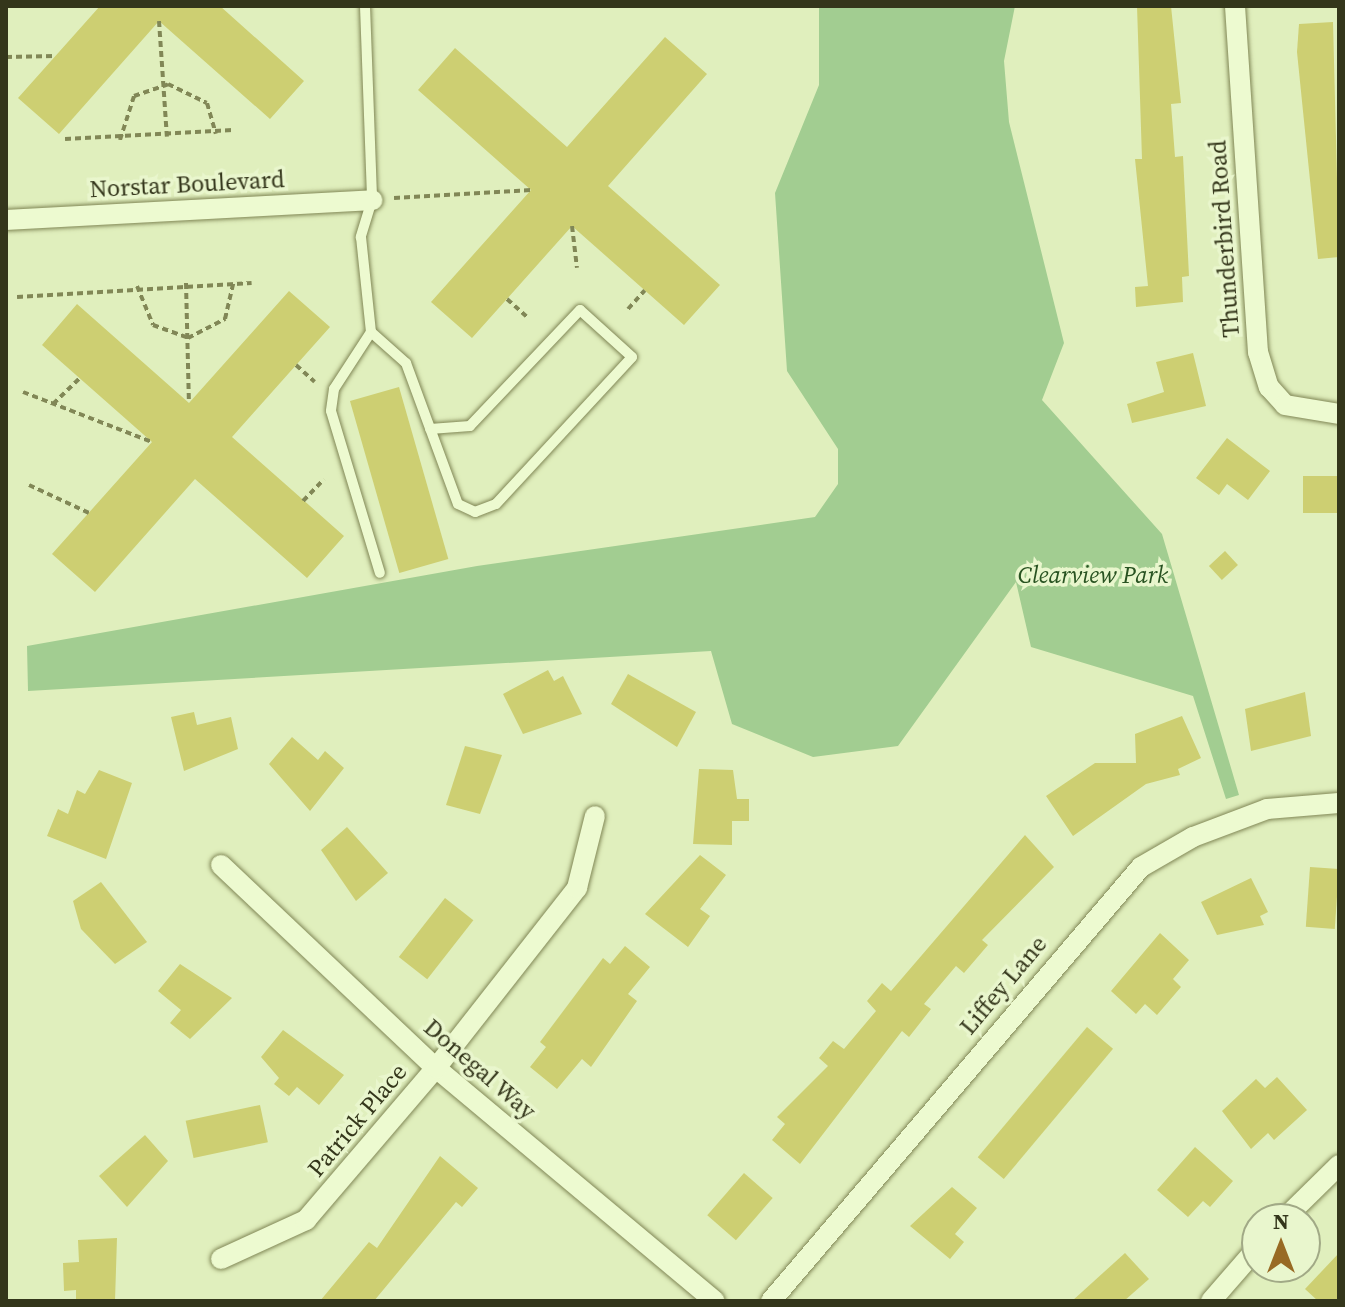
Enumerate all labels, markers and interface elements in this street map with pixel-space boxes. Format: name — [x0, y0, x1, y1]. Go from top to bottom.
street label: Thunderbird Road — [1203, 139, 1245, 339]
street label: Norstar Boulevard — [89, 165, 285, 203]
park label: Clearview Park — [1018, 561, 1168, 589]
street label: Liffey Lane — [953, 930, 1053, 1040]
street label: Donegal Way — [418, 1012, 542, 1126]
street label: Patrick Place — [301, 1058, 413, 1182]
north arrow — [1241, 1203, 1321, 1283]
text: N — [1273, 1206, 1289, 1236]

